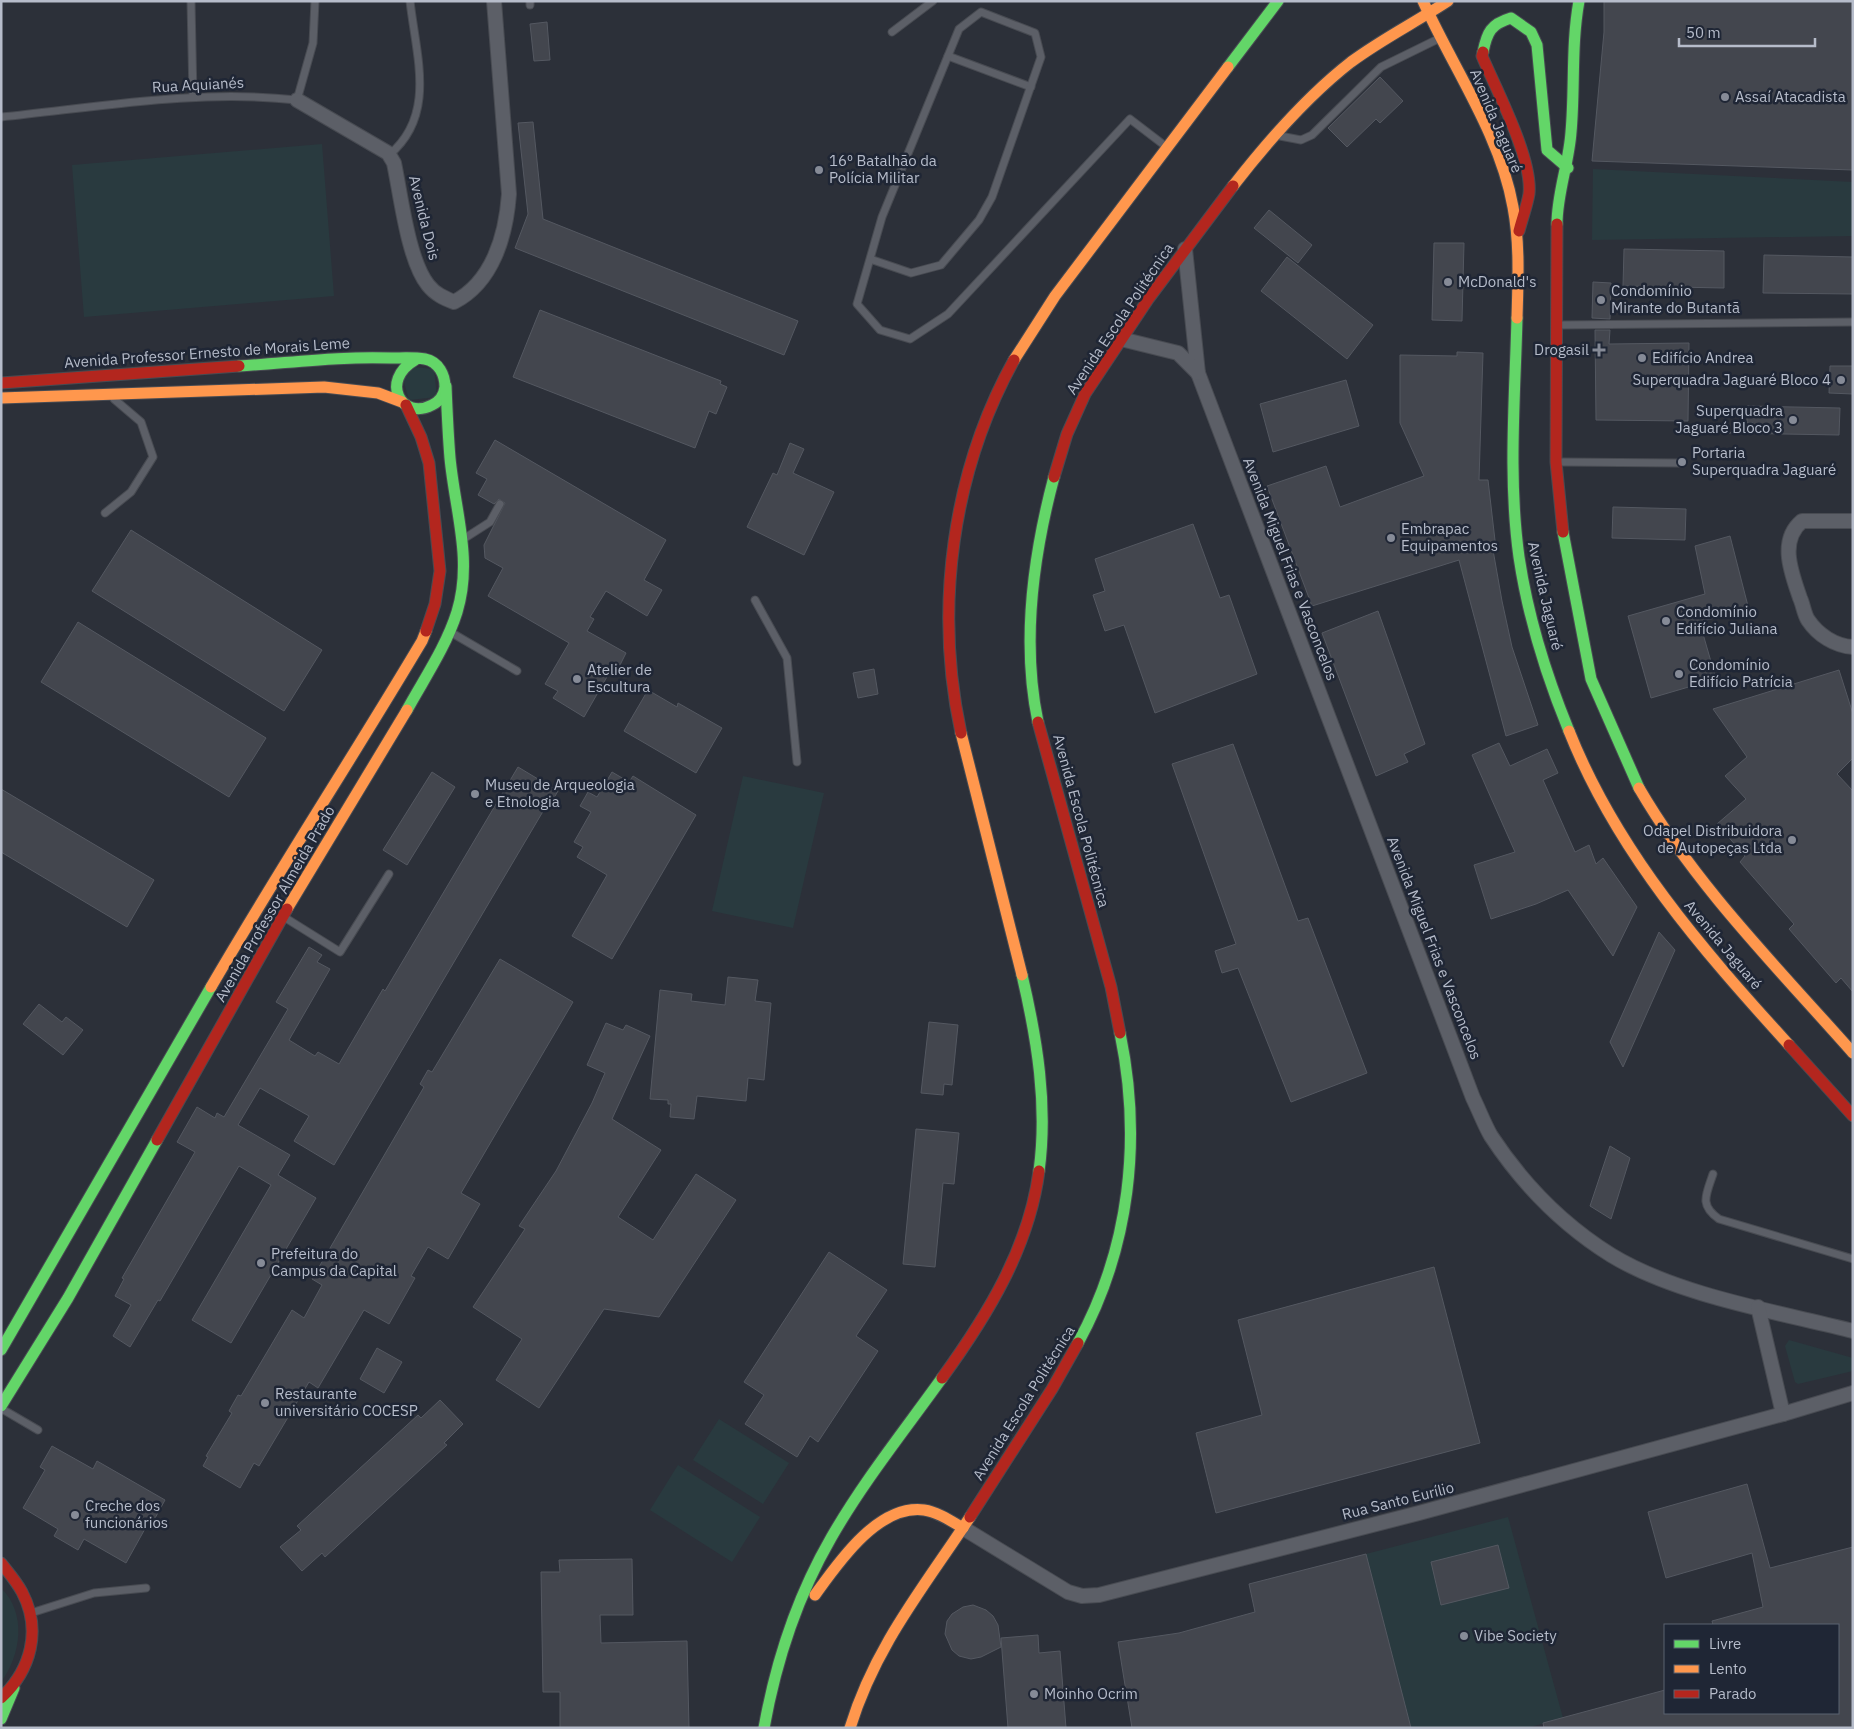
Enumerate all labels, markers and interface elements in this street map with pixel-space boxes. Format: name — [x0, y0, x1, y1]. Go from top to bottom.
scale bar — [1679, 15, 1815, 47]
text: 50 m — [1686, 23, 1721, 42]
street label: Avenida Jaguaré — [1466, 66, 1527, 176]
street label: Rua Aquianés — [151, 73, 245, 96]
place label: Assaí Atacadista — [1735, 87, 1846, 106]
marker: Assaí Atacadista — [1719, 91, 1731, 103]
place label: 16º Batalhão da Polícia Militar — [829, 151, 937, 187]
marker: 16º Batalhão da Polícia Militar — [813, 164, 825, 176]
street label: Avenida Dois — [405, 173, 444, 262]
street label: Avenida Escola Politécnica — [1062, 239, 1177, 398]
place label: McDonald's — [1458, 272, 1536, 291]
marker: McDonald's — [1442, 276, 1454, 288]
place label: Condomínio Mirante do Butantã — [1611, 281, 1740, 317]
marker: Condomínio Mirante do Butantã — [1595, 294, 1607, 306]
street label: Avenida Professor Ernesto de Morais Leme — [63, 333, 350, 372]
place label: Drogasil — [1534, 340, 1589, 359]
marker: Drogasil — [1593, 344, 1605, 356]
place label: Edifício Andrea — [1652, 348, 1753, 367]
marker: Edifício Andrea — [1636, 352, 1648, 364]
place label: Superquadra Jaguaré Bloco 4 — [1633, 370, 1831, 389]
marker: Superquadra Jaguaré Bloco 4 — [1835, 374, 1847, 386]
place label: Superquadra Jaguaré Bloco 3 — [1675, 401, 1783, 437]
marker: Superquadra Jaguaré Bloco 3 — [1787, 414, 1799, 426]
place label: Portaria Superquadra Jaguaré — [1692, 443, 1836, 479]
street label: Avenida Miguel Frias e Vasconcelos — [1239, 455, 1342, 683]
marker: Portaria Superquadra Jaguaré — [1676, 456, 1688, 468]
place label: Embrapac Equipamentos — [1401, 519, 1498, 555]
marker: Embrapac Equipamentos — [1385, 532, 1397, 544]
street label: Avenida Jaguaré — [1524, 540, 1567, 652]
place label: Condomínio Edifício Juliana — [1676, 602, 1777, 638]
marker: Condomínio Edifício Juliana — [1660, 615, 1672, 627]
place label: Condomínio Edifício Patrícia — [1689, 655, 1793, 691]
place label: Atelier de Escultura — [587, 660, 652, 696]
marker: Condomínio Edifício Patrícia — [1673, 668, 1685, 680]
marker: Atelier de Escultura — [571, 673, 583, 685]
street label: Avenida Escola Politécnica — [1049, 732, 1114, 910]
place label: Museu de Arqueologia e Etnologia — [485, 775, 635, 811]
marker: Museu de Arqueologia e Etnologia — [469, 788, 481, 800]
street label: Avenida Professor Almeida Prado — [210, 802, 339, 1005]
place label: Odapel Distribuidora de Autopeças Ltda — [1643, 821, 1782, 857]
street label: Avenida Miguel Frias e Vasconcelos — [1383, 834, 1486, 1062]
marker: Odapel Distribuidora de Autopeças Ltda — [1786, 834, 1798, 846]
street label: Avenida Jaguaré — [1680, 896, 1766, 993]
place label: Prefeitura do Campus da Capital — [271, 1244, 397, 1280]
marker: Prefeitura do Campus da Capital — [255, 1257, 267, 1269]
street label: Avenida Escola Politécnica — [968, 1322, 1079, 1484]
place label: Restaurante universitário COCESP — [275, 1384, 418, 1420]
marker: Restaurante universitário COCESP — [259, 1397, 271, 1409]
street label: Rua Santo Eurílio — [1340, 1477, 1456, 1524]
place label: Creche dos funcionários — [85, 1496, 168, 1532]
marker: Creche dos funcionários — [69, 1509, 81, 1521]
legend — [1664, 1624, 1839, 1714]
place label: Vibe Society — [1474, 1626, 1557, 1645]
marker: Vibe Society — [1458, 1630, 1470, 1642]
text: Livre — [1709, 1634, 1741, 1653]
text: Lento — [1709, 1659, 1747, 1678]
place label: Moinho Ocrim — [1044, 1684, 1138, 1703]
text: Parado — [1709, 1684, 1757, 1703]
marker: Moinho Ocrim — [1028, 1688, 1040, 1700]

